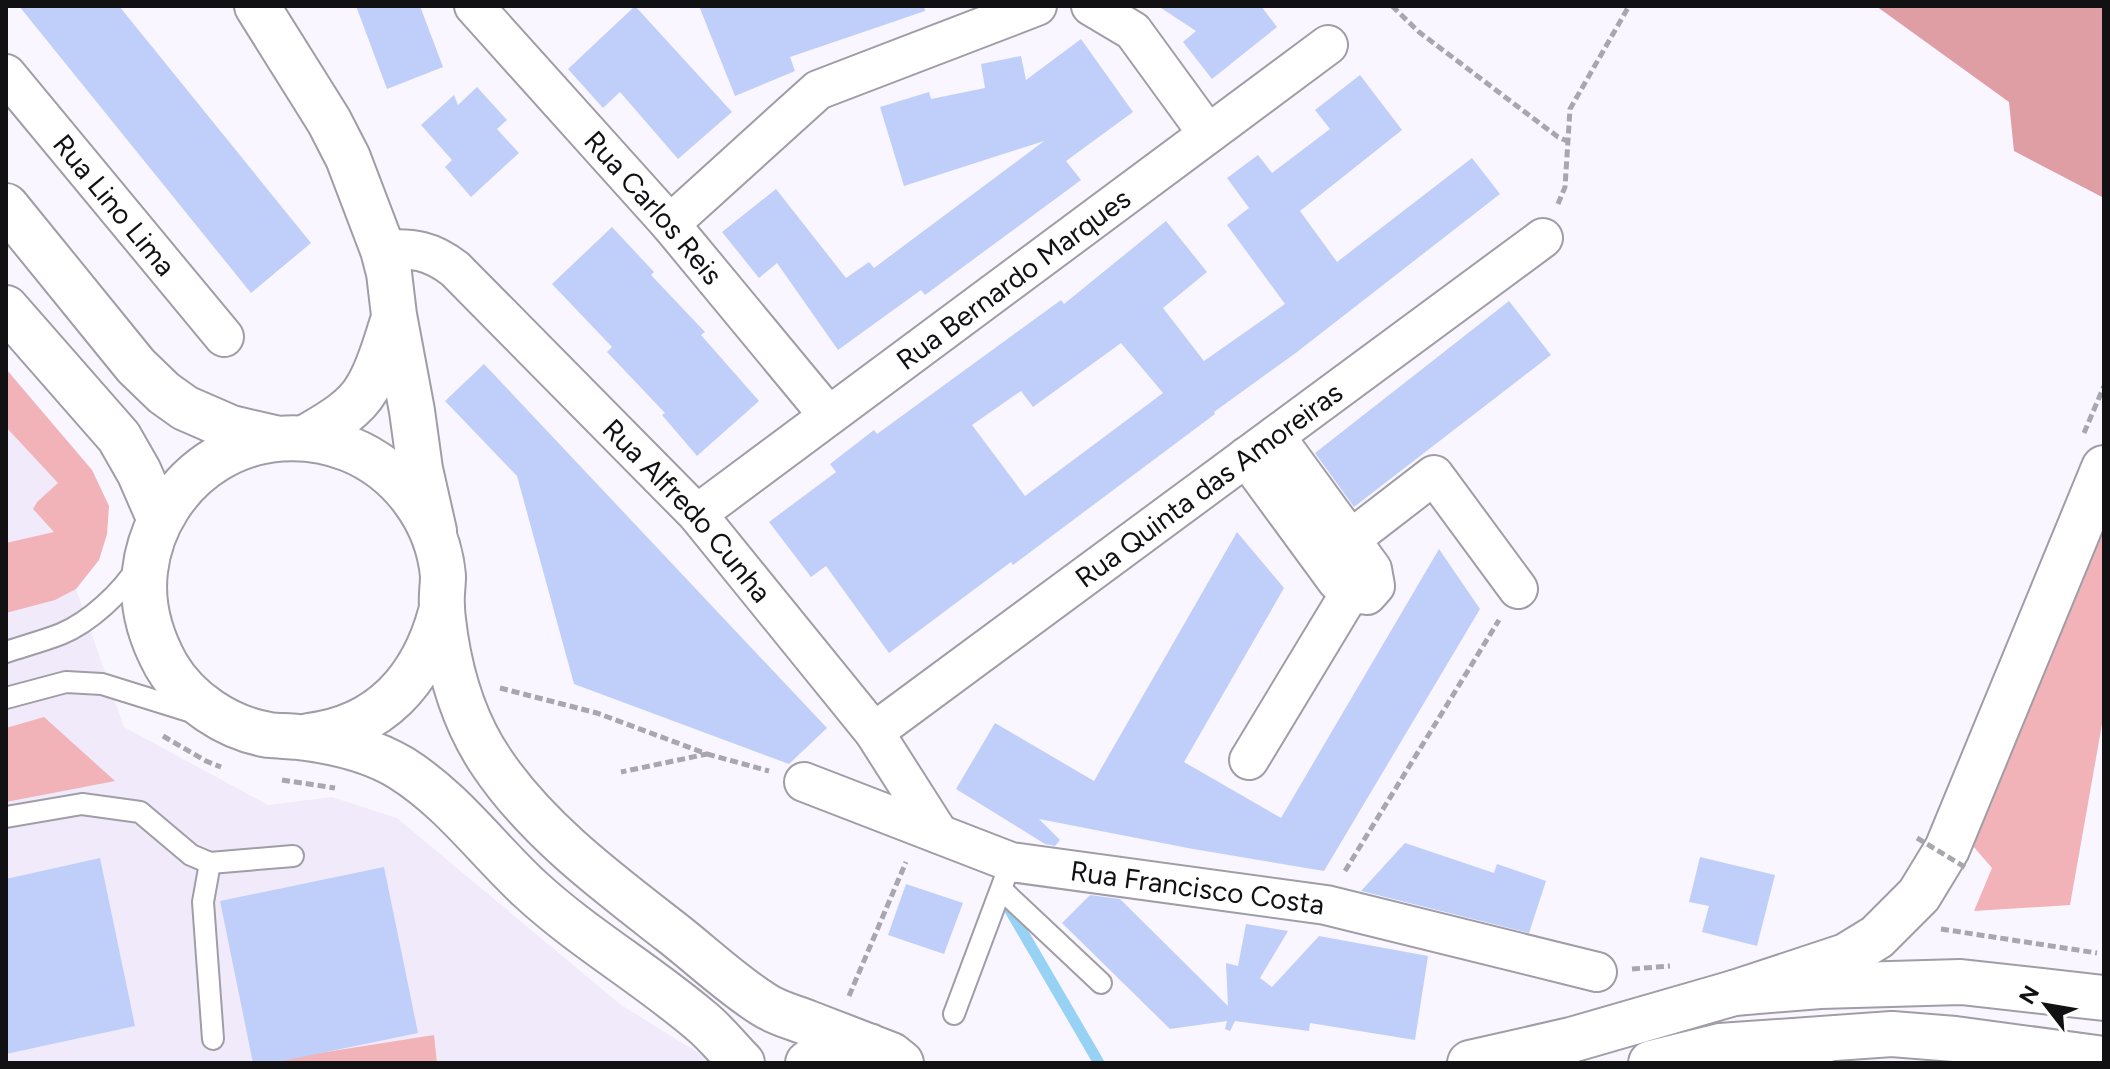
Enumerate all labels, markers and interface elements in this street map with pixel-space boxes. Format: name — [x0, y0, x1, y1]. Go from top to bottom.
street label: Rua Carlos Reis — [577, 124, 730, 291]
street label: Rua Lino Lima — [46, 127, 183, 282]
street label: Rua Bernardo Marques — [890, 181, 1137, 377]
street label: Rua Quinta das Amoreiras — [1068, 375, 1349, 595]
street label: Rua Alfredo Cunha — [596, 412, 779, 609]
street label: Rua Francisco Costa — [1068, 853, 1326, 922]
north arrow — [2006, 965, 2086, 1045]
text: N — [2013, 981, 2045, 1009]

